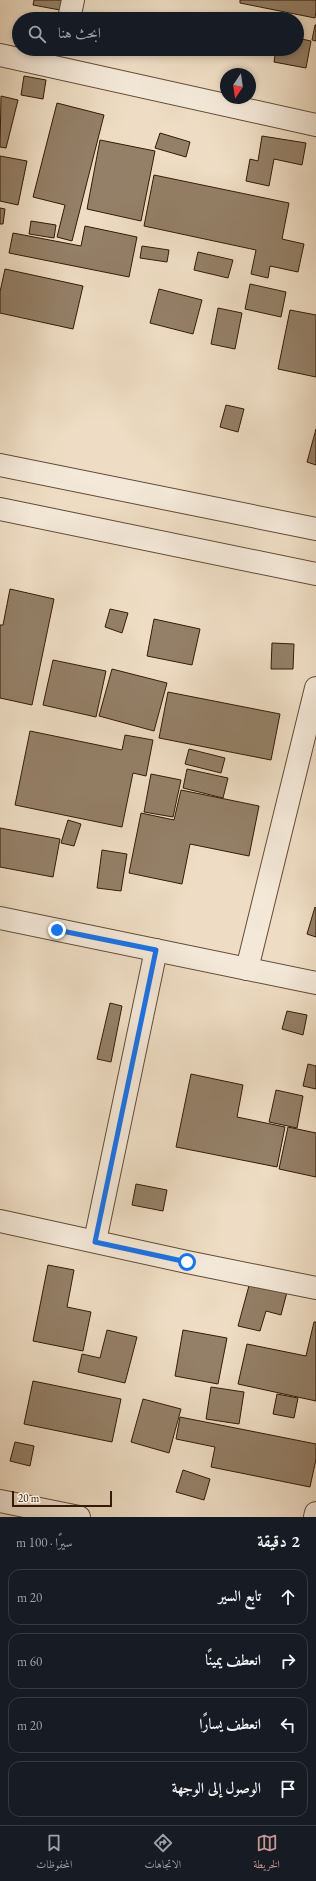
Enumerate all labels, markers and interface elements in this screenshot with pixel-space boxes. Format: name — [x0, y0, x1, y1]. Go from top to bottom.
search box — [12, 12, 304, 56]
icon: search — [26, 23, 48, 45]
text: ابحث هنا — [58, 23, 101, 42]
north arrow — [220, 68, 256, 104]
route end — [48, 921, 66, 939]
route start — [178, 1253, 196, 1271]
scale bar — [12, 1489, 112, 1508]
text: 20 m — [18, 1491, 39, 1505]
text: 2 دقيقة — [257, 1530, 300, 1552]
text: سيرًا · 100 m — [16, 1534, 73, 1551]
text: تابع السير — [218, 1586, 261, 1605]
icon: ahead — [277, 1586, 299, 1608]
text: 20 m — [17, 1589, 42, 1606]
text: انعطف يمينًا — [205, 1650, 261, 1669]
icon: right — [277, 1650, 299, 1672]
text: 60 m — [17, 1653, 42, 1670]
text: انعطف يسارًا — [199, 1714, 261, 1733]
icon: left — [277, 1714, 299, 1736]
text: 20 m — [17, 1717, 42, 1734]
text: الوصول إلى الوجهة — [172, 1778, 261, 1797]
icon: arrive — [277, 1778, 299, 1800]
tab: المحفوظات — [36, 1832, 72, 1875]
tab: الاتجاهات — [144, 1832, 181, 1875]
tab: الخريطة — [253, 1832, 280, 1875]

